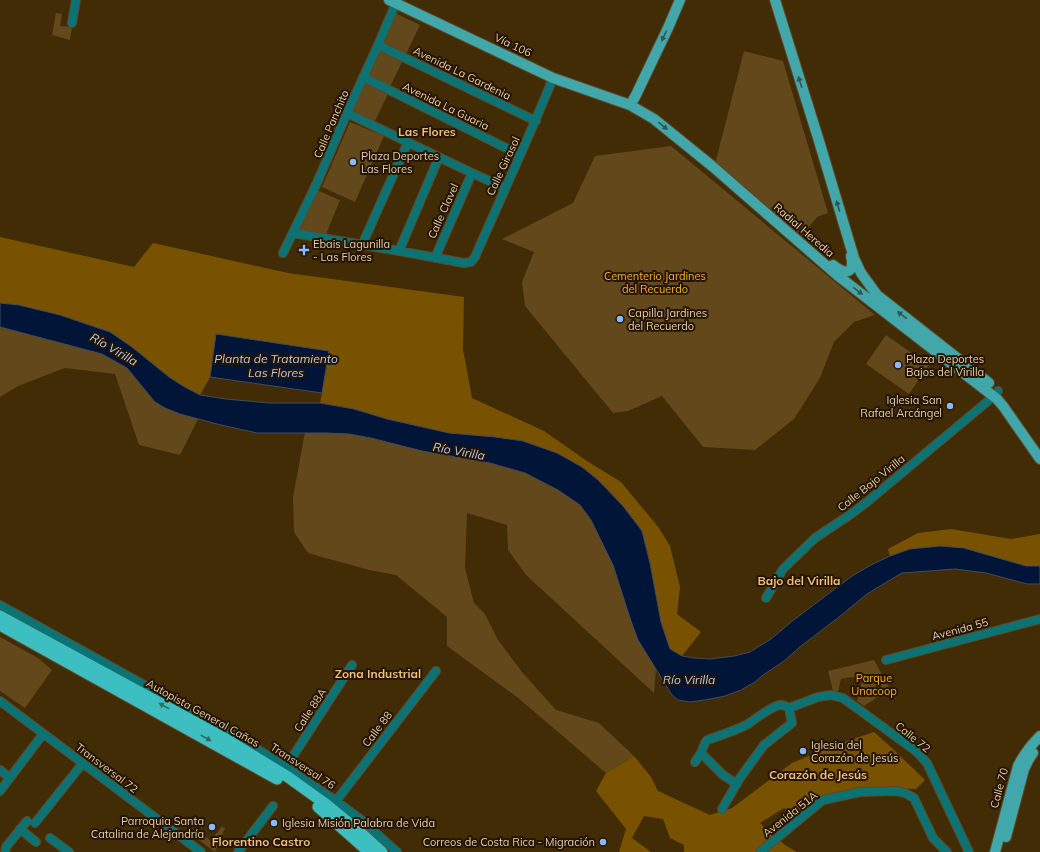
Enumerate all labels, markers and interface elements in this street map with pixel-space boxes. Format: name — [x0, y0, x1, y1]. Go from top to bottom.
street label: Vía 106 — [492, 30, 534, 60]
one-way arrow — [661, 30, 667, 41]
street label: Avenida La Gardenia — [411, 43, 513, 103]
one-way arrow — [797, 75, 803, 87]
street label: Avenida La Guaria — [401, 79, 491, 133]
street label: Calle Panchito — [310, 88, 352, 160]
one-way arrow — [657, 122, 668, 130]
district label: Las Flores — [398, 124, 456, 139]
street label: Calle Girasol — [483, 134, 523, 198]
place label: Plaza Deportes Las Flores — [361, 149, 439, 176]
marker: Plaza Deportes Las Flores — [348, 157, 358, 167]
street label: Calle Clavel — [425, 181, 461, 241]
street label: Radial Heredia — [771, 200, 837, 260]
one-way arrow — [835, 200, 841, 212]
place label: Ebais Lagunilla - Las Flores — [313, 237, 390, 264]
marker: Ebais Lagunilla - Las Flores — [298, 244, 310, 256]
park label: Cementerio Jardines del Recuerdo — [604, 269, 706, 296]
one-way arrow — [852, 287, 863, 296]
place label: Capilla Jardines del Recuerdo — [628, 306, 707, 333]
one-way arrow — [896, 310, 907, 319]
marker: Capilla Jardines del Recuerdo — [615, 314, 625, 324]
water label: Río Virilla — [88, 329, 140, 369]
water label: Planta de Tratamiento Las Flores — [214, 351, 338, 380]
place label: Plaza Deportes Bajos del Virilla — [906, 352, 984, 379]
marker: Plaza Deportes Bajos del Virilla — [893, 360, 903, 370]
place label: Iglesia San Rafael Arcángel — [860, 393, 942, 420]
marker: Iglesia San Rafael Arcángel — [945, 401, 955, 411]
water label: Río Virilla — [432, 439, 486, 463]
street label: Calle Bajo Virilla — [834, 452, 908, 514]
district label: Bajo del Virilla — [757, 573, 841, 588]
street label: Avenida 55 — [930, 615, 990, 643]
district label: Zona Industrial — [335, 666, 421, 681]
park label: Parque Unacoop — [851, 671, 897, 698]
water label: Río Virilla — [663, 672, 715, 687]
street label: Autopista General Cañas — [144, 676, 262, 750]
street label: Calle 88A — [291, 686, 329, 734]
one-way arrow — [158, 702, 170, 709]
street label: Calle 88 — [359, 708, 395, 750]
street label: Calle 72 — [893, 719, 934, 756]
one-way arrow — [200, 735, 212, 742]
place label: Iglesia del Corazón de Jesús — [811, 738, 898, 765]
street label: Transversal 72 — [73, 740, 141, 796]
street label: Transversal 76 — [268, 740, 338, 792]
marker: Iglesia del Corazón de Jesús — [798, 746, 808, 756]
street label: Calle 70 — [987, 766, 1011, 810]
district label: Corazón de Jesús — [769, 767, 867, 782]
street label: Avenida 51A — [760, 788, 820, 840]
place label: Parroquia Santa Catalina de Alejandría — [91, 814, 204, 841]
place label: Iglesia Misión Palabra de Vida — [282, 816, 435, 830]
marker: Iglesia Misión Palabra de Vida — [269, 818, 279, 828]
marker: Parroquia Santa Catalina de Alejandría — [207, 822, 217, 832]
district label: Florentino Castro — [212, 834, 310, 849]
place label: Correos de Costa Rica - Migración — [423, 835, 595, 849]
marker: Correos de Costa Rica - Migración — [598, 837, 608, 847]

